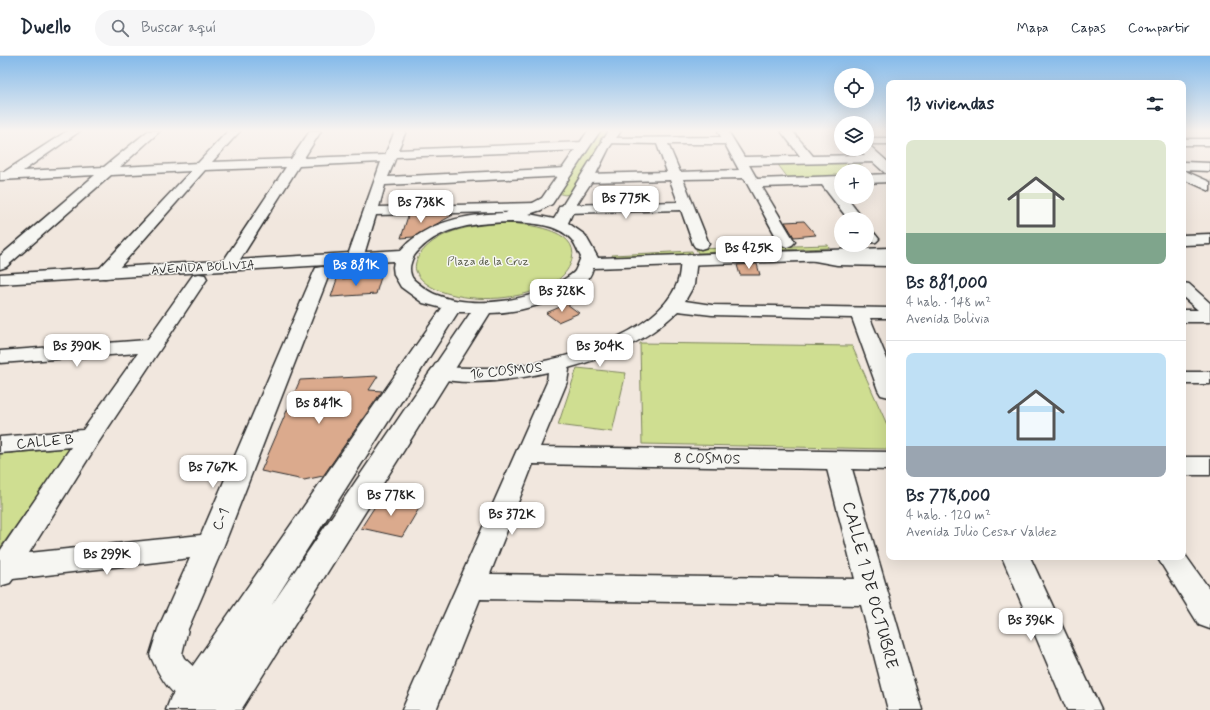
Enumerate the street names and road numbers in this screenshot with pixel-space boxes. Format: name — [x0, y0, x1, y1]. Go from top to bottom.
street label: AVENIDA BOLIVIA — [151, 257, 255, 279]
street label: 16 COSMOS — [469, 358, 543, 384]
street label: CALLE B — [16, 431, 75, 453]
street label: 8 COSMOS — [674, 449, 741, 469]
street label: CALLE 1 DE OCTUBRE — [837, 499, 903, 672]
street label: C-1 — [208, 506, 233, 533]

